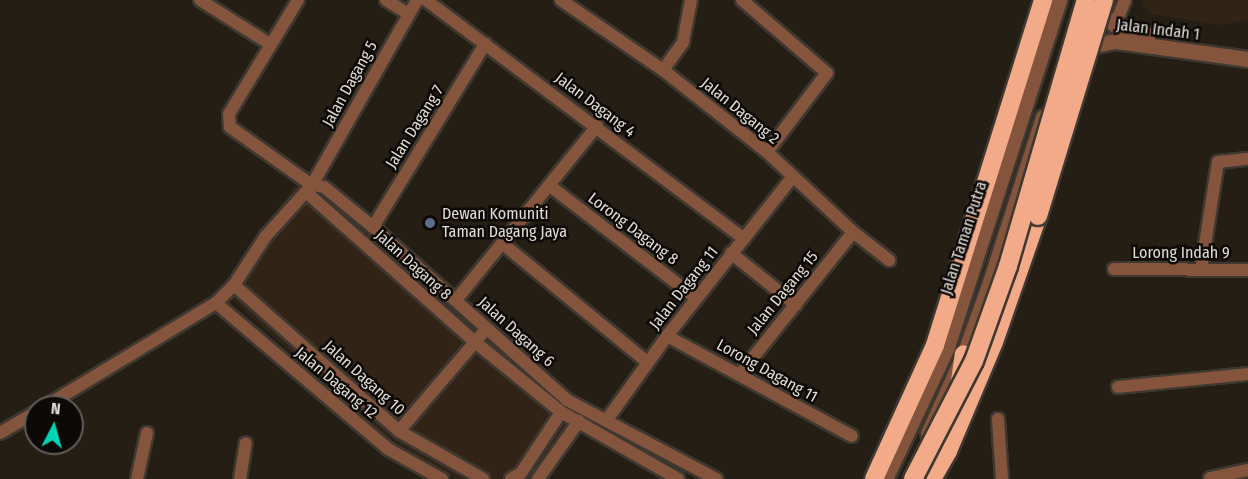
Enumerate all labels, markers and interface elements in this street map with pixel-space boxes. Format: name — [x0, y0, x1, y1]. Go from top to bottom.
street label: Jalan Indah 1 — [1115, 15, 1201, 45]
street label: Jalan Dagang 5 — [319, 38, 381, 130]
street label: Jalan Dagang 4 — [551, 69, 639, 141]
street label: Jalan Dagang 2 — [697, 74, 783, 148]
street label: Jalan Dagang 7 — [382, 82, 448, 172]
street label: Jalan Taman Putra — [937, 179, 991, 297]
street label: Lorong Dagang 8 — [584, 189, 682, 269]
place label: Dewan Komuniti Taman Dagang Jaya — [442, 204, 567, 242]
marker: Dewan Komuniti Taman Dagang Jaya — [423, 216, 437, 230]
street label: Jalan Dagang 8 — [371, 226, 455, 304]
street label: Jalan Dagang 11 — [646, 243, 722, 333]
street label: Lorong Indah 9 — [1132, 243, 1230, 263]
street label: Jalan Dagang 15 — [744, 248, 822, 338]
street label: Jalan Dagang 6 — [474, 293, 558, 371]
street label: Lorong Dagang 11 — [713, 335, 821, 407]
street label: Jalan Dagang 10 — [320, 337, 408, 419]
street label: Jalan Dagang 12 — [291, 343, 381, 423]
north arrow — [24, 395, 84, 455]
text: N — [50, 399, 61, 419]

